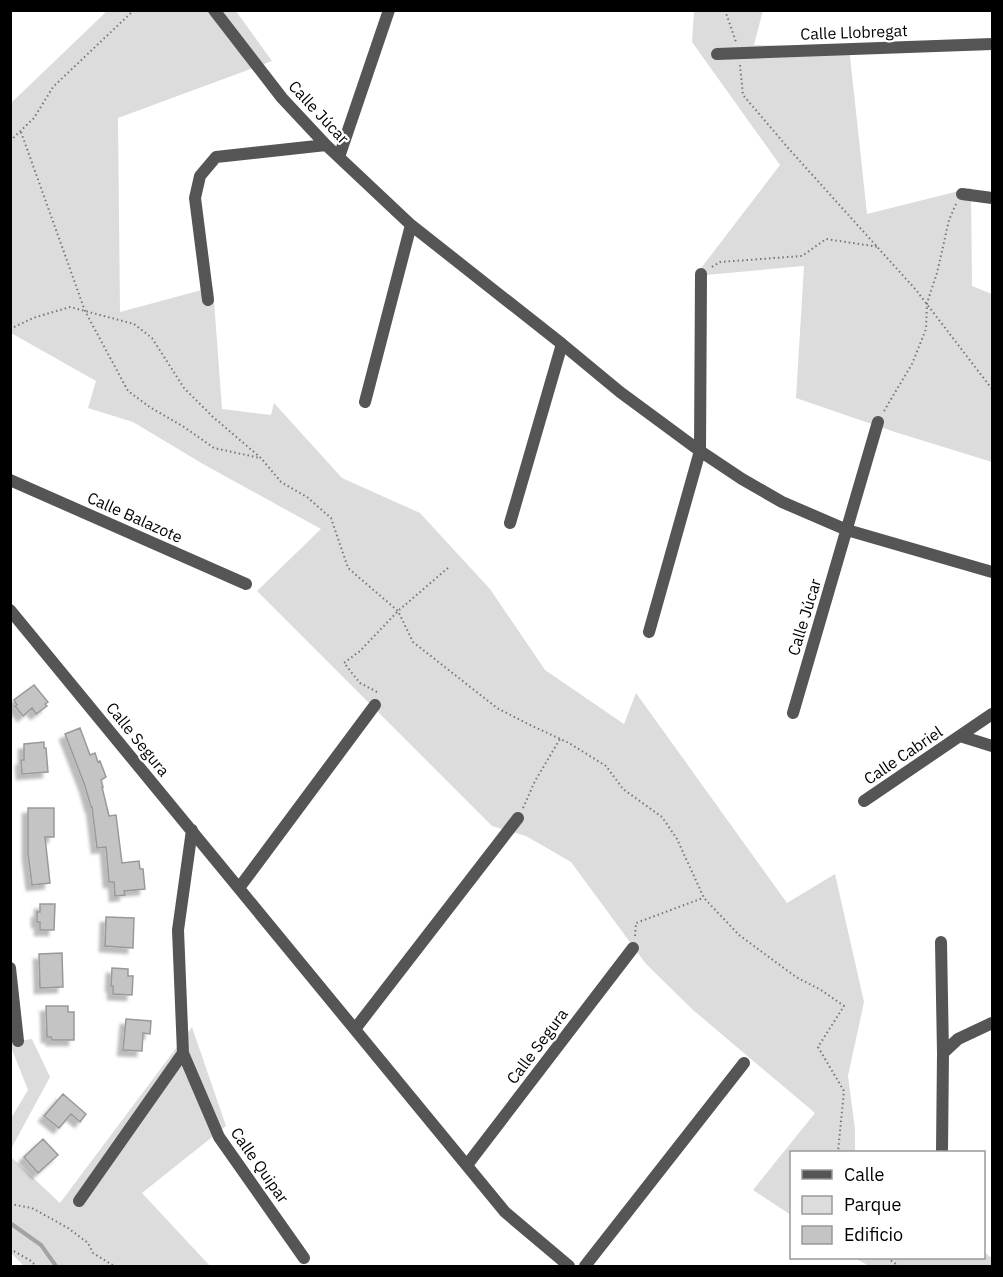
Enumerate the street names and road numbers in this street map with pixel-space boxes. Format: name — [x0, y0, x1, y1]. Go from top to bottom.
street label: Calle Llobregat — [800, 20, 908, 44]
street label: Calle Júcar — [285, 76, 353, 148]
street label: Calle Balazote — [84, 487, 186, 547]
street label: Calle Júcar — [783, 576, 825, 658]
street label: Calle Segura — [102, 698, 174, 780]
street label: Calle Cabriel — [860, 721, 946, 789]
street label: Calle Segura — [502, 1004, 572, 1088]
street label: Calle Quipar — [227, 1123, 293, 1207]

